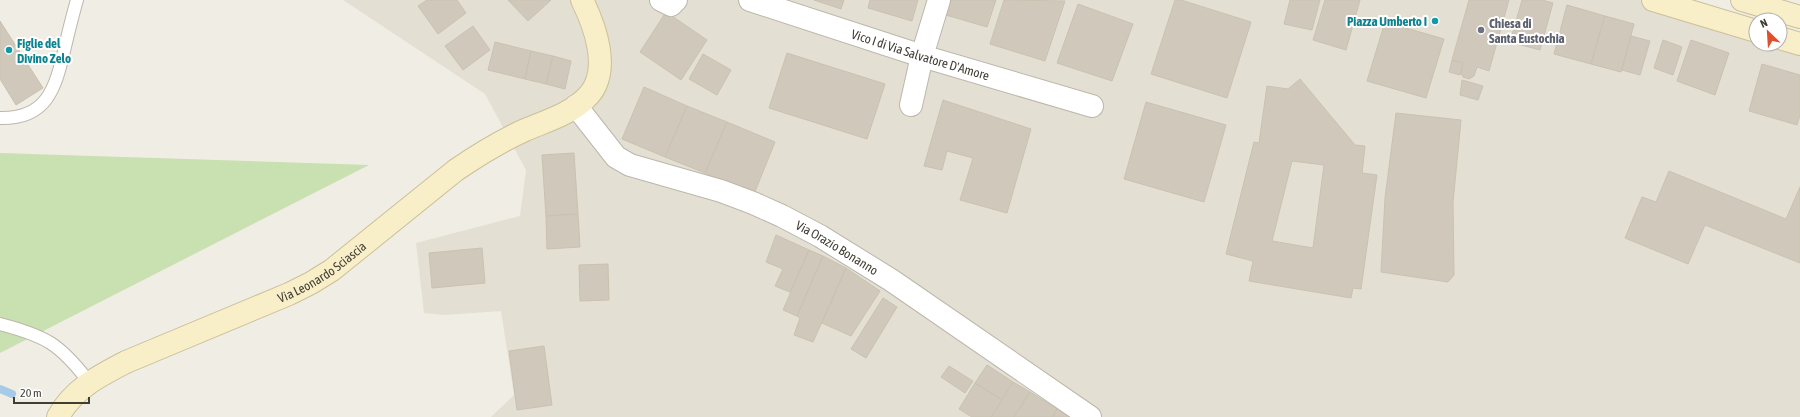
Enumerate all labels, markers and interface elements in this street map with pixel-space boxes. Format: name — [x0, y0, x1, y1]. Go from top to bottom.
north arrow — [1748, 12, 1788, 52]
place label: Piazza Umberto I — [1347, 14, 1427, 29]
marker: Piazza Umberto I — [1430, 16, 1440, 26]
place label: Chiesa di Santa Eustochia — [1489, 16, 1565, 46]
text: N — [1758, 16, 1769, 30]
marker: Chiesa di Santa Eustochia — [1476, 25, 1486, 35]
street label: Vico I di Via Salvatore D'Amore — [849, 26, 991, 83]
place label: Figlie del Divino Zelo — [17, 36, 71, 66]
marker: Figlie del Divino Zelo — [4, 45, 14, 55]
street label: Via Orazio Bonanno — [793, 218, 881, 278]
street label: Via Leonardo Sciascia — [276, 239, 369, 306]
scale bar — [14, 379, 89, 405]
text: 20 m — [20, 386, 42, 400]

